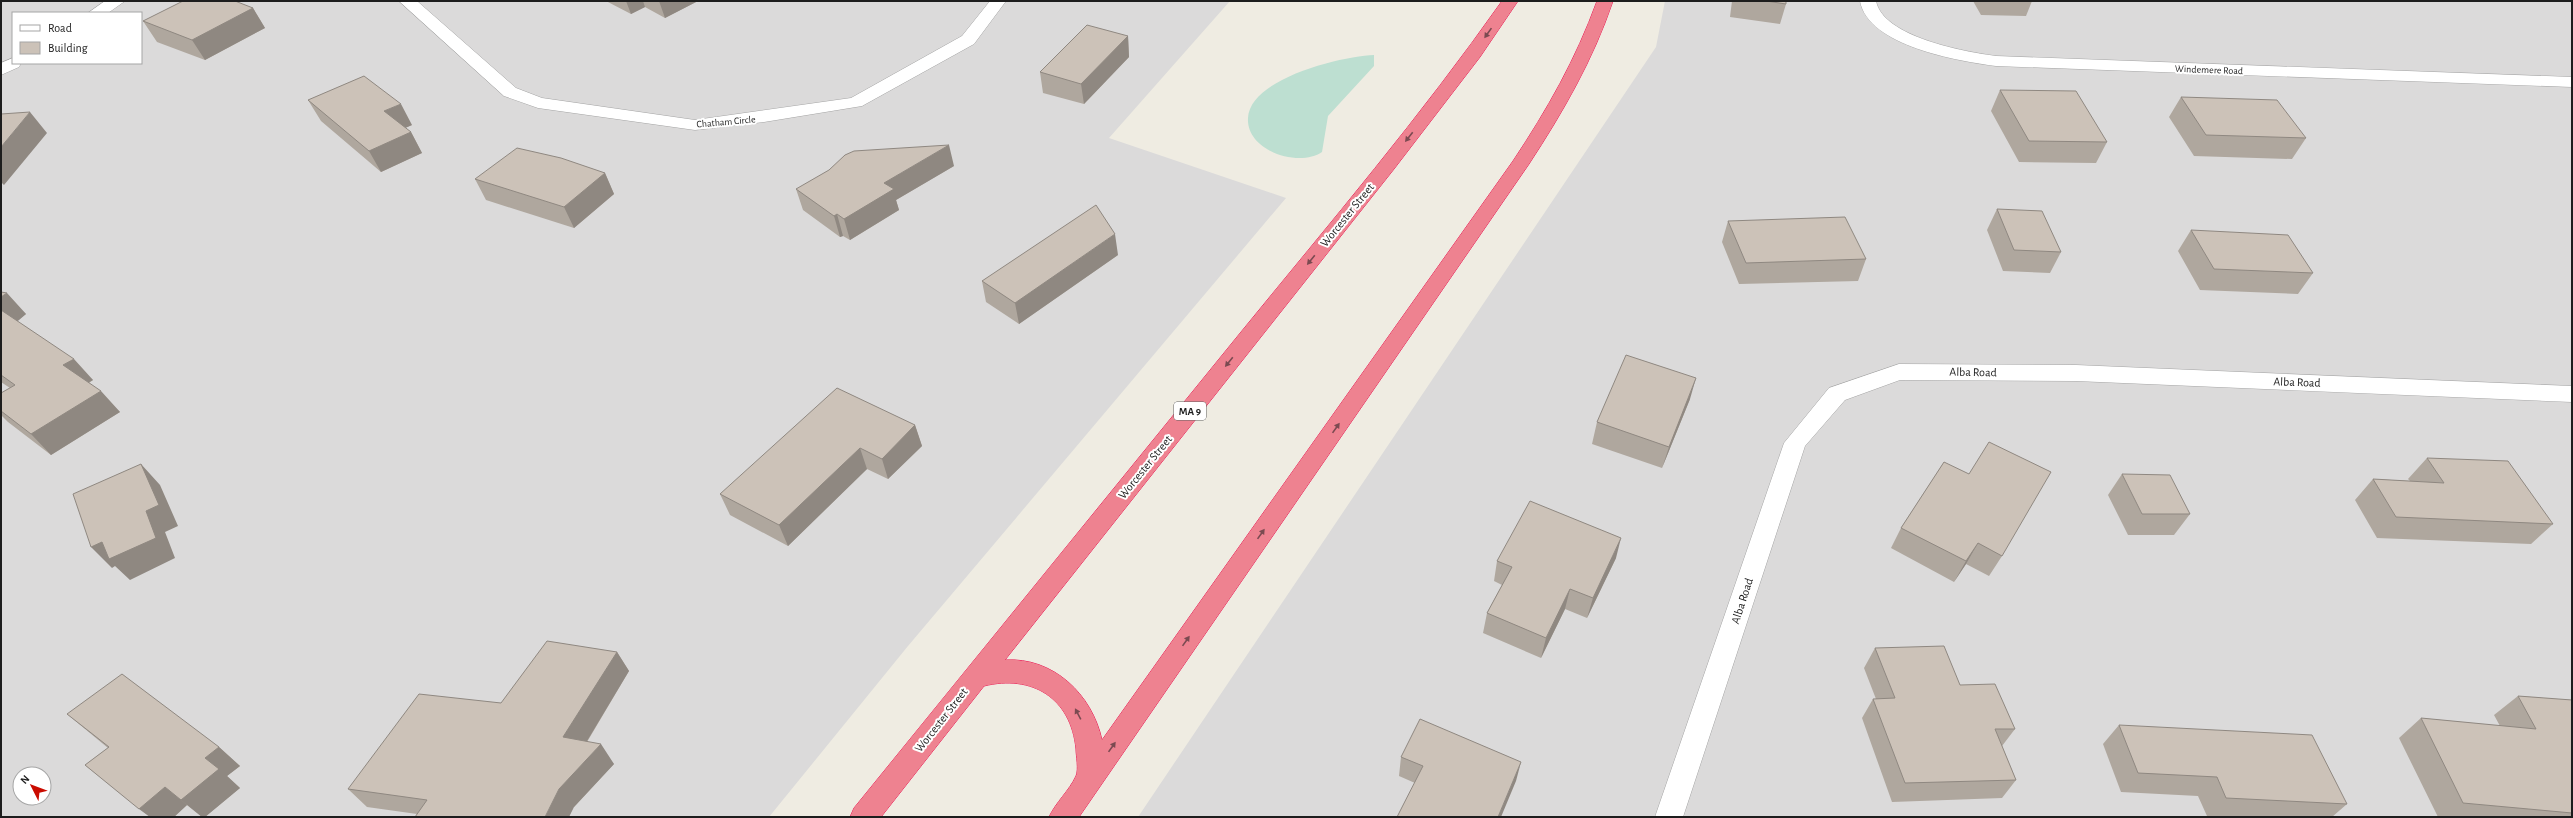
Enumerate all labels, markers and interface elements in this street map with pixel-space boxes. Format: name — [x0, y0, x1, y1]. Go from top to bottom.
legend — [12, 12, 142, 64]
text: Road — [48, 22, 72, 34]
one-way arrow — [1484, 28, 1492, 39]
text: Building — [48, 42, 88, 54]
street label: Windemere Road — [2175, 64, 2243, 76]
street label: Chatham Circle — [696, 114, 756, 130]
one-way arrow — [1405, 131, 1414, 142]
street label: Worcester Street — [1318, 181, 1376, 249]
one-way arrow — [1306, 255, 1315, 266]
one-way arrow — [1225, 356, 1234, 367]
street label: Alba Road — [1949, 366, 1997, 378]
street label: Alba Road — [2273, 375, 2321, 389]
road number: MA 9 — [1174, 402, 1206, 420]
one-way arrow — [1332, 423, 1340, 433]
street label: Worcester Street — [1116, 433, 1174, 501]
one-way arrow — [1257, 529, 1265, 540]
street label: Alba Road — [1729, 577, 1755, 625]
one-way arrow — [1182, 636, 1190, 646]
street label: Worcester Street — [912, 686, 970, 754]
one-way arrow — [1075, 709, 1082, 720]
one-way arrow — [1108, 742, 1116, 753]
north arrow — [12, 766, 52, 806]
text: N — [18, 773, 32, 786]

